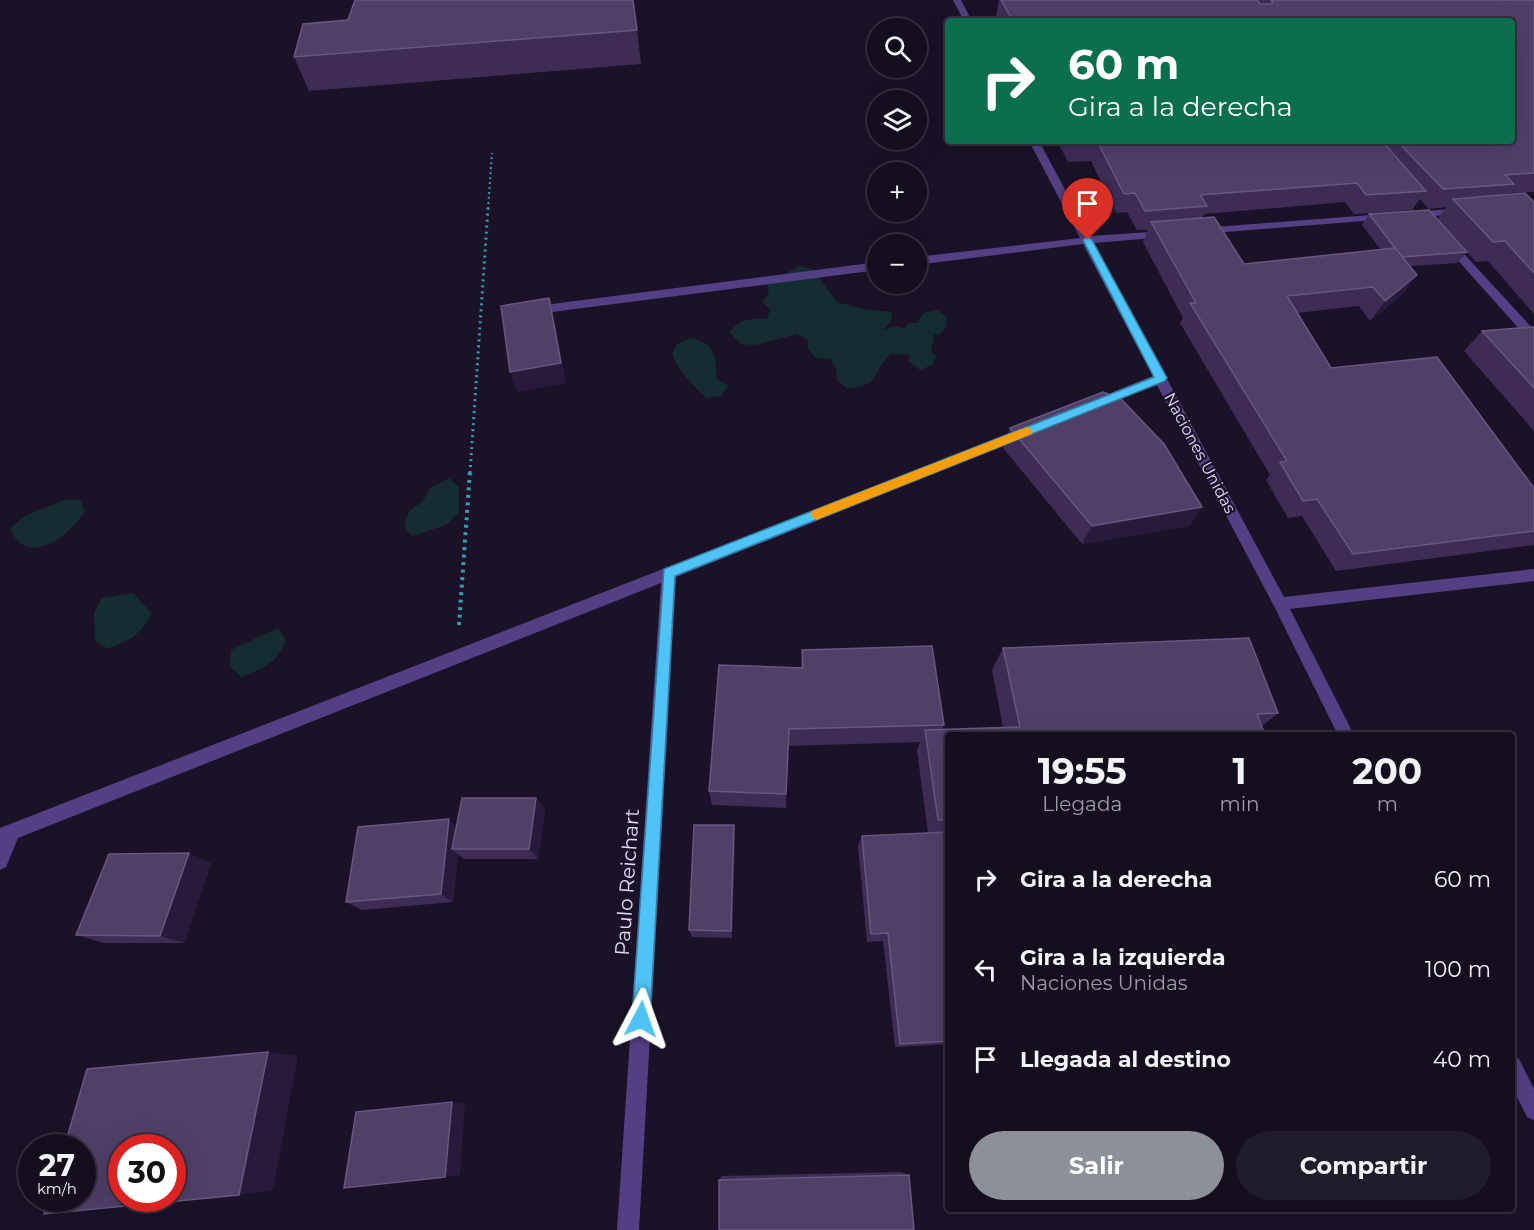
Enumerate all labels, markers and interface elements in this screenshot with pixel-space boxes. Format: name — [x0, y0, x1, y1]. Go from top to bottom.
map controls — [867, 18, 927, 294]
button: search — [867, 18, 927, 78]
text: 60 m — [1068, 38, 1179, 90]
icon: right — [969, 42, 1047, 120]
button: layers — [867, 90, 927, 150]
text: Gira a la derecha — [1068, 90, 1293, 123]
button: + — [867, 162, 927, 222]
pin — [1062, 178, 1113, 240]
icon: arrive — [1071, 187, 1104, 220]
button: − — [867, 234, 927, 294]
street label: Naciones Unidas — [1160, 389, 1240, 517]
text: 19:55 — [1038, 749, 1127, 793]
text: 1 — [1232, 749, 1247, 793]
text: 200 — [1352, 749, 1422, 793]
text: Llegada — [1042, 792, 1122, 816]
text: min — [1219, 792, 1260, 816]
text: m — [1377, 792, 1398, 816]
street label: Paulo Reichart — [610, 808, 644, 956]
icon: right — [969, 863, 1002, 896]
text: Gira a la derecha — [1020, 866, 1212, 893]
text: 60 m — [1434, 866, 1491, 893]
text: Gira a la izquierda — [1020, 944, 1226, 971]
icon: left — [969, 953, 1002, 986]
text: 100 m — [1425, 956, 1491, 983]
text: Naciones Unidas — [1020, 971, 1188, 995]
position arrow — [609, 987, 673, 1051]
icon: arrive — [969, 1043, 1002, 1076]
text: Llegada al destino — [1020, 1046, 1231, 1073]
text: 40 m — [1433, 1046, 1491, 1073]
button: Salir — [969, 1131, 1224, 1200]
button: Compartir — [1236, 1131, 1491, 1200]
speed limit sign: 30 — [108, 1134, 186, 1212]
text: 27 — [39, 1147, 75, 1184]
text: km/h — [37, 1179, 77, 1198]

